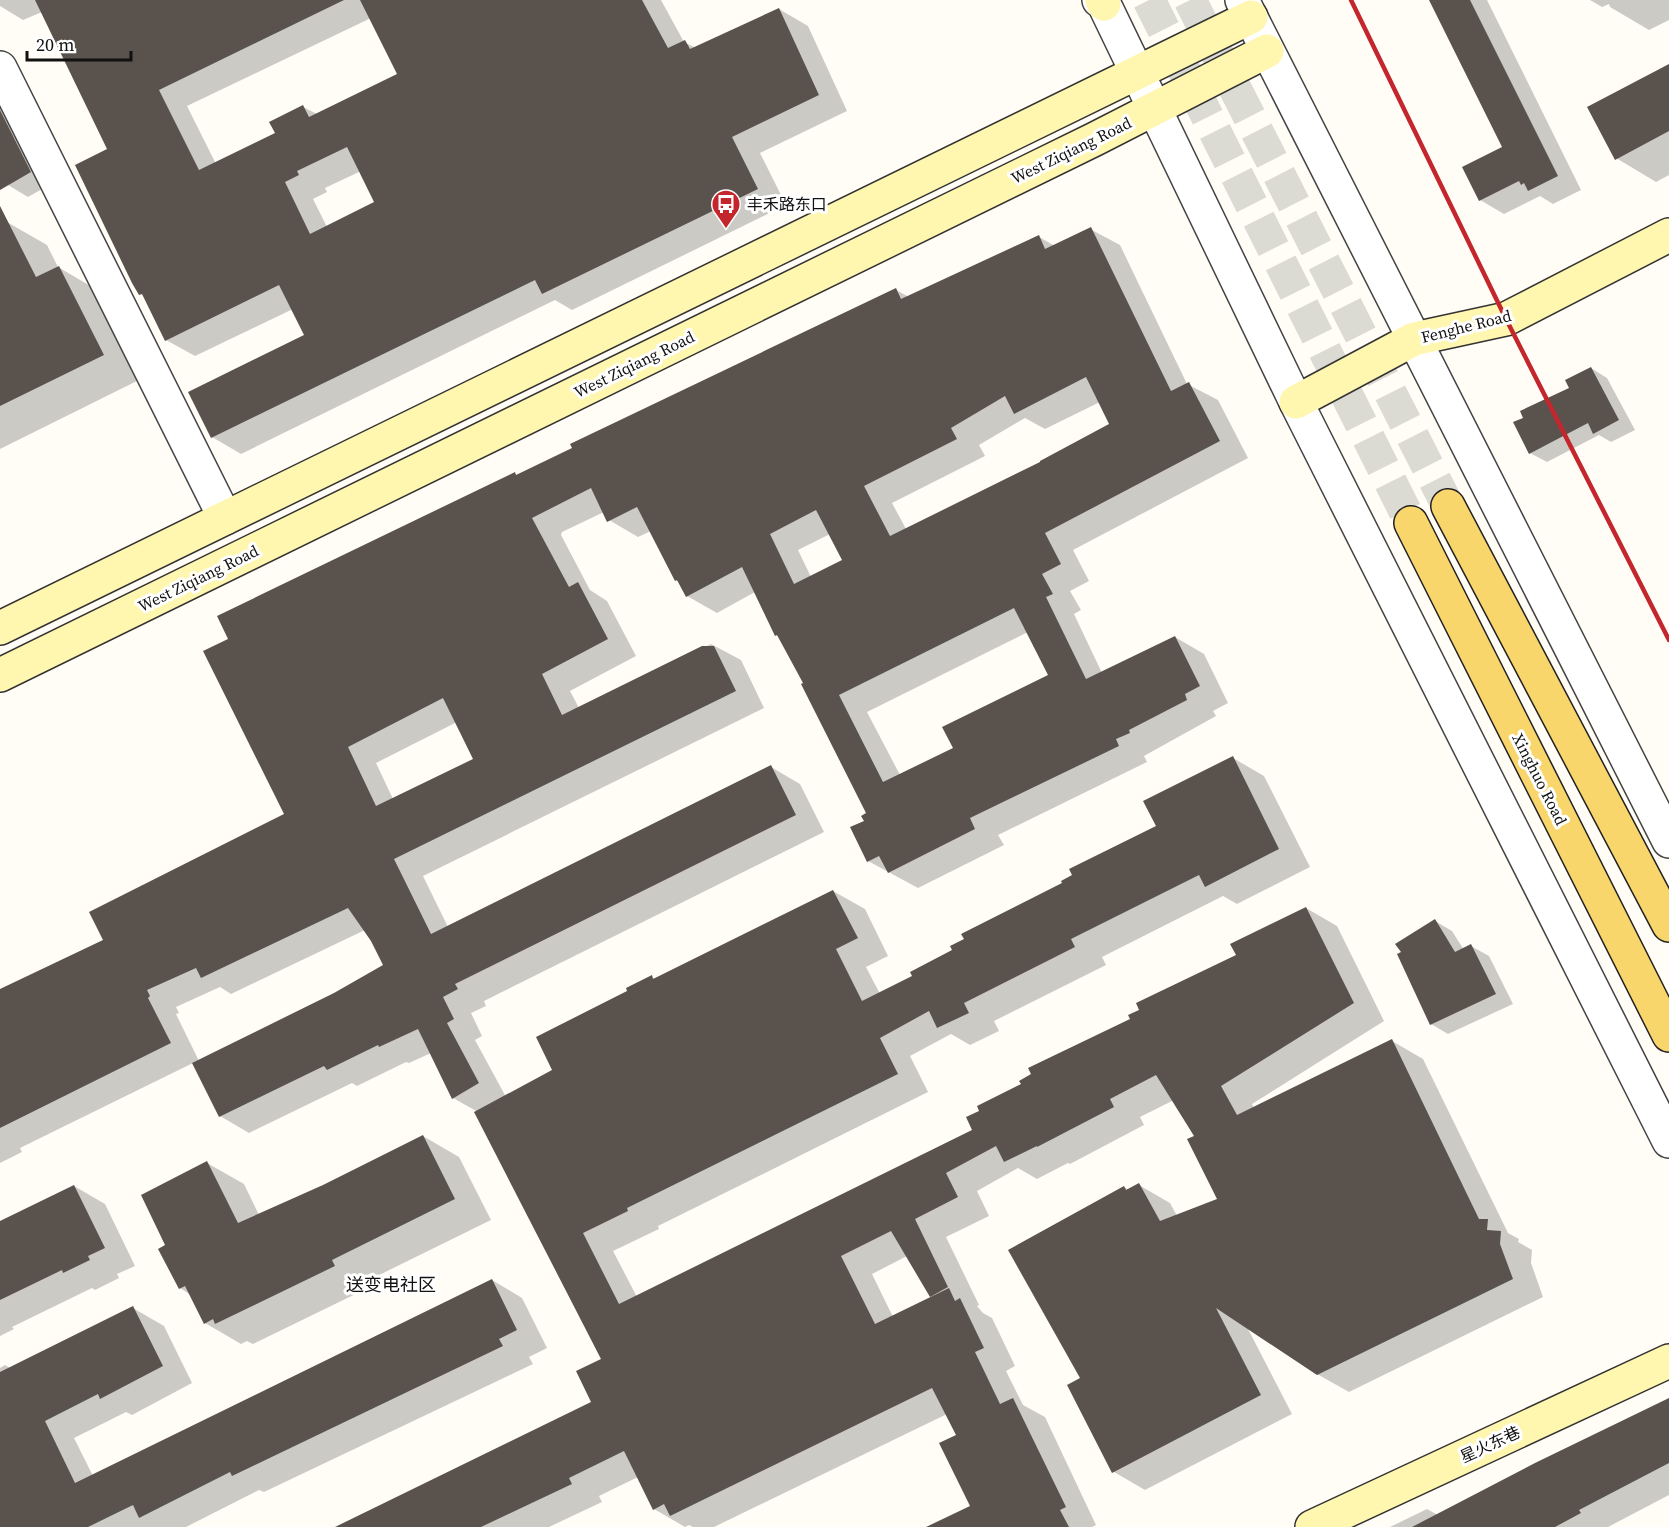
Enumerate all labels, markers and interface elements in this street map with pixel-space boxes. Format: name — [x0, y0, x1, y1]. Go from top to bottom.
scale bar — [27, 24, 130, 62]
text: 20 m — [36, 32, 74, 57]
street label: West Ziqiang Road — [1007, 111, 1135, 189]
bus stop icon: 丰禾路东口 — [710, 188, 742, 230]
place label: 丰禾路东口 — [747, 193, 827, 215]
street label: Fenghe Road — [1419, 304, 1513, 348]
street label: West Ziqiang Road — [570, 325, 698, 403]
street label: West Ziqiang Road — [134, 539, 262, 617]
street label: Xinghuo Road — [1507, 729, 1573, 829]
district label: 送变电社区 — [346, 1272, 436, 1297]
street label: 星火东巷 — [1456, 1421, 1524, 1467]

